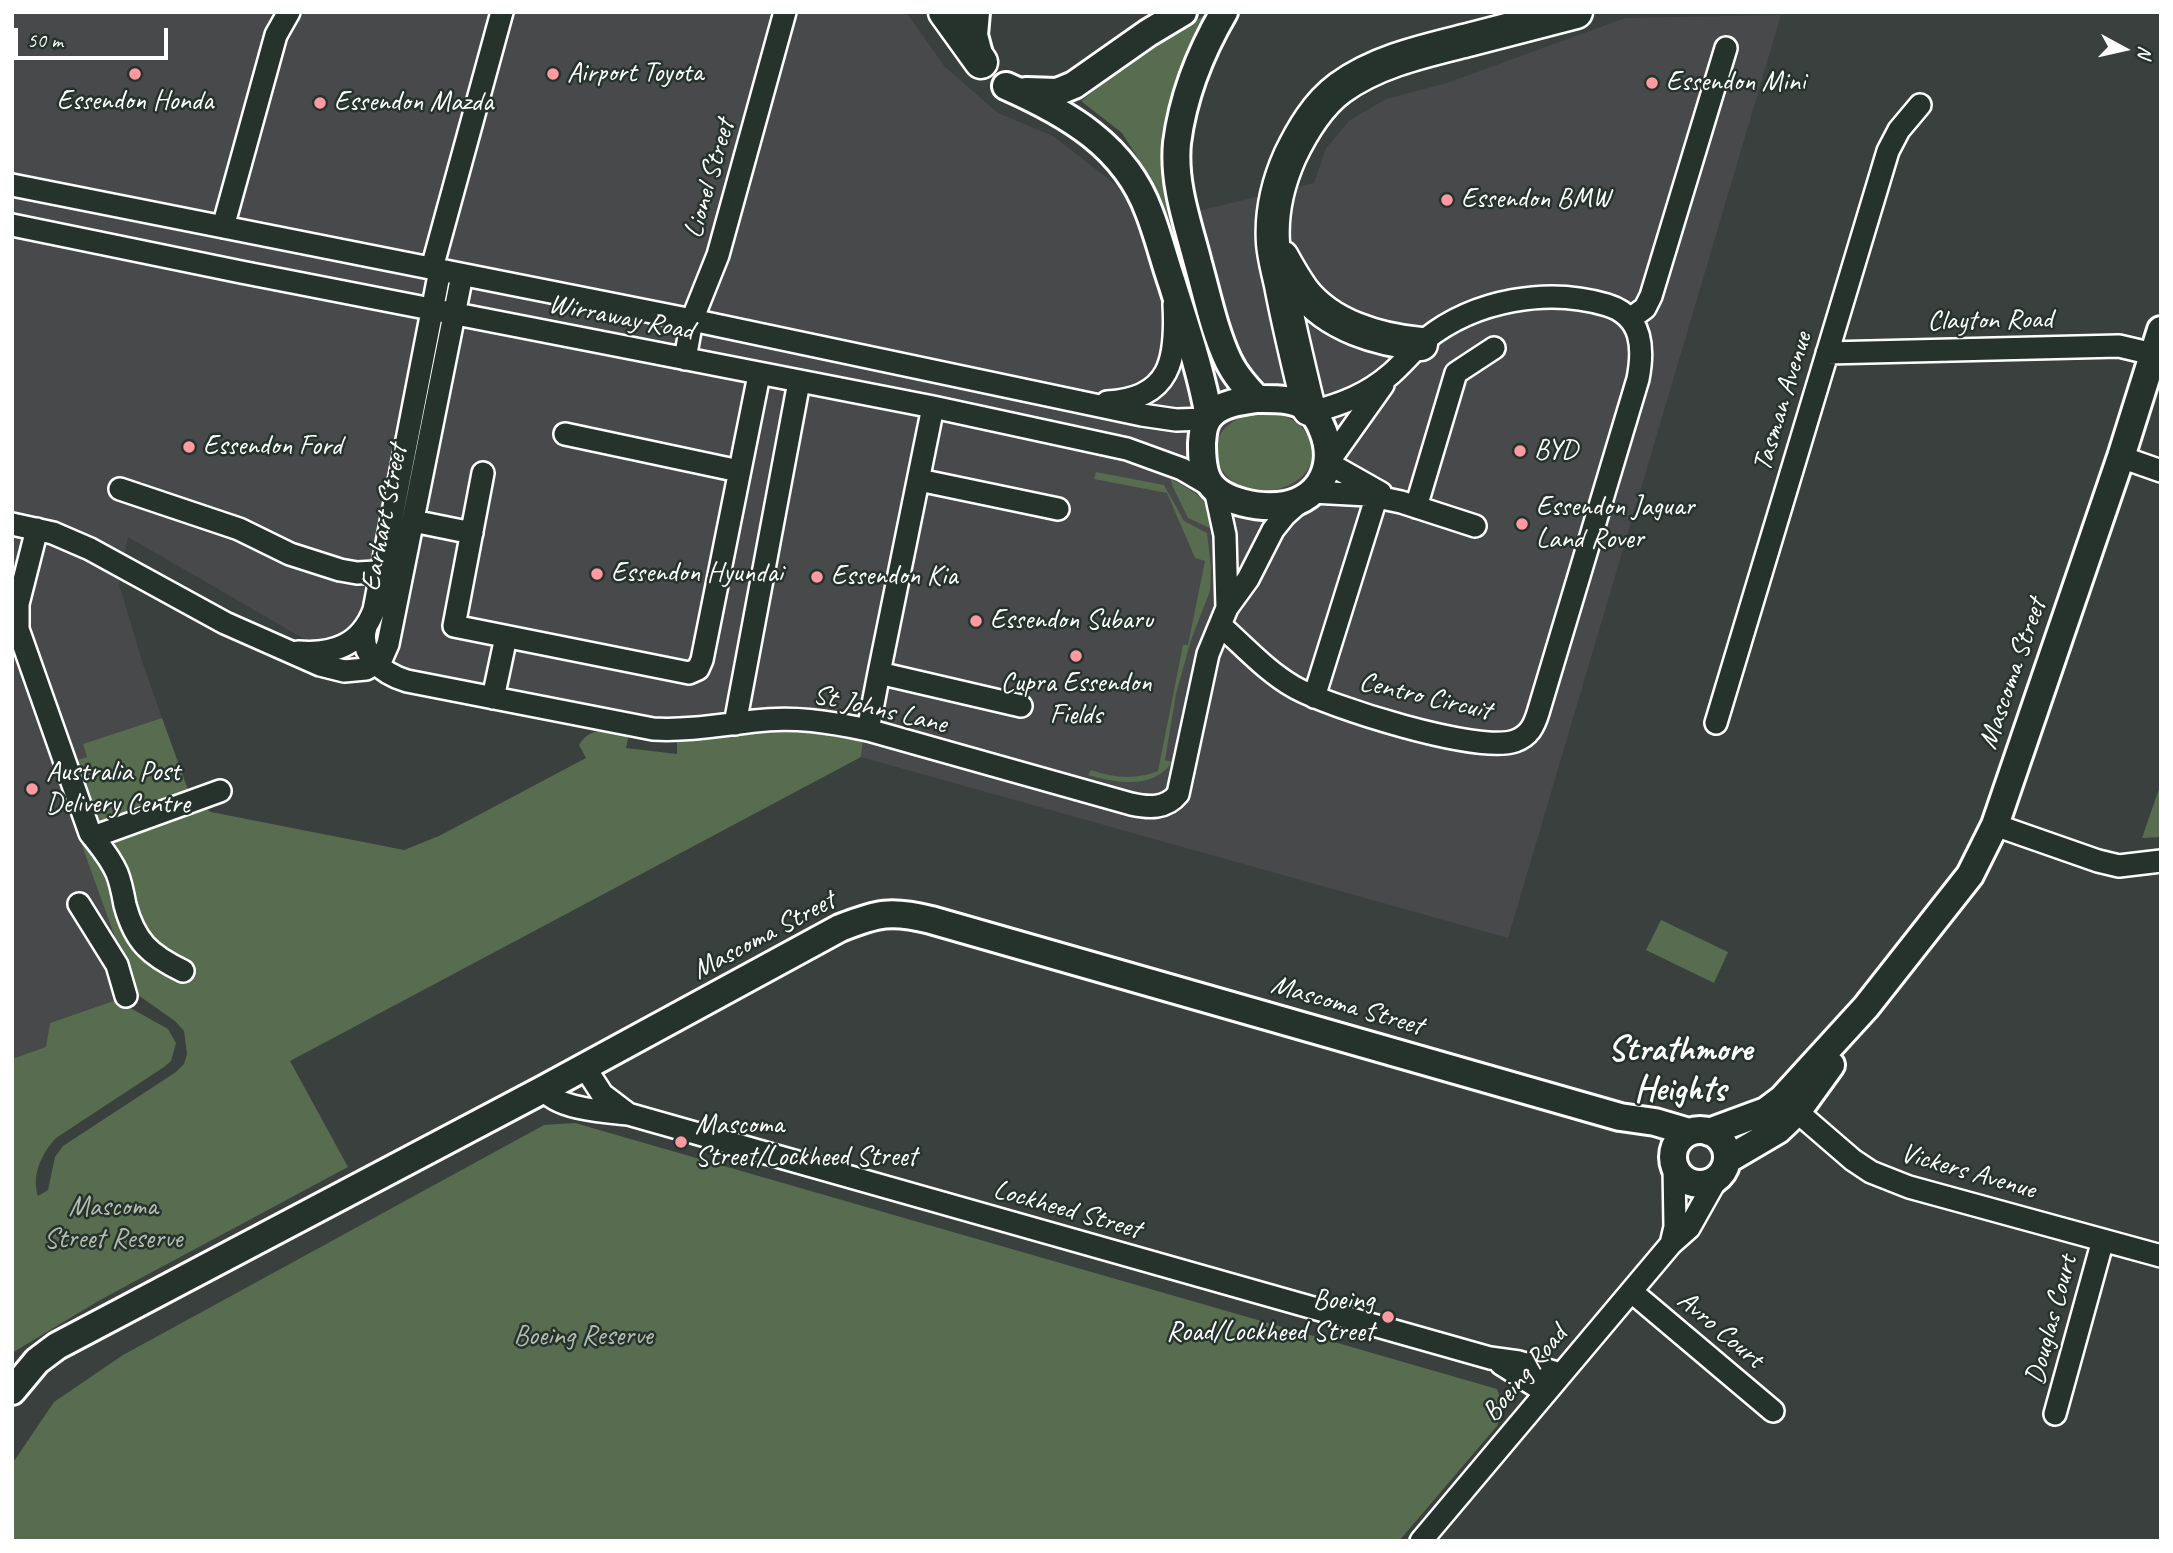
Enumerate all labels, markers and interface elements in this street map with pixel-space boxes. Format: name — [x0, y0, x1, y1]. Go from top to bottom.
scale bar — [18, 14, 172, 58]
north arrow — [2089, 14, 2159, 84]
text: 50 m — [27, 27, 63, 53]
text: N — [2132, 44, 2157, 59]
place label: Airport Toyota — [567, 57, 703, 91]
marker: Essendon Honda — [127, 66, 143, 82]
marker: Airport Toyota — [545, 66, 561, 82]
place label: Essendon Mini — [1666, 66, 1805, 100]
marker: Essendon Mini — [1644, 75, 1660, 91]
place label: Essendon Honda — [57, 85, 213, 119]
place label: Essendon Mazda — [334, 86, 493, 120]
marker: Essendon Mazda — [312, 95, 328, 111]
street label: Lionel Street — [677, 116, 743, 242]
place label: Essendon BMW — [1461, 183, 1611, 217]
marker: Essendon BMW — [1439, 192, 1455, 208]
street label: Wirraway Road — [546, 288, 696, 348]
street label: Clayton Road — [1927, 303, 2053, 339]
street label: Tasman Avenue — [1746, 328, 1820, 476]
place label: Essendon Ford — [203, 430, 342, 464]
place label: BYD — [1534, 434, 1577, 468]
marker: Essendon Ford — [181, 439, 197, 455]
street label: Earhart Street — [354, 442, 416, 594]
marker: BYD — [1512, 443, 1528, 459]
place label: Essendon Jaguar Land Rover — [1536, 491, 1694, 557]
marker: Essendon Jaguar Land Rover — [1514, 516, 1530, 532]
place label: Essendon Hyundai — [611, 557, 783, 591]
place label: Essendon Kia — [831, 560, 958, 594]
marker: Essendon Hyundai — [589, 566, 605, 582]
marker: Essendon Kia — [809, 569, 825, 585]
street label: Mascoma Street — [1972, 595, 2054, 753]
place label: Essendon Subaru — [990, 604, 1153, 638]
marker: Essendon Subaru — [968, 613, 984, 629]
marker: Cupra Essendon Fields — [1068, 648, 1084, 664]
street label: Centro Circuit — [1356, 666, 1494, 728]
place label: Cupra Essendon Fields — [1000, 667, 1152, 733]
street label: St Johns Lane — [810, 678, 950, 742]
place label: Australia Post Delivery Centre — [46, 756, 190, 822]
marker: Australia Post Delivery Centre — [24, 781, 40, 797]
street label: Mascoma Street — [687, 884, 841, 988]
street label: Mascoma Street — [1267, 968, 1427, 1044]
district label: Strathmore Heights — [1608, 1030, 1752, 1112]
place label: Mascoma Street/Lockheed Street — [695, 1109, 917, 1175]
marker: Mascoma Street/Lockheed Street — [673, 1134, 689, 1150]
street label: Vickers Avenue — [1897, 1137, 2039, 1207]
street label: Lockheed Street — [989, 1173, 1145, 1247]
park label: Mascoma Street Reserve — [44, 1191, 182, 1257]
street label: Douglas Court — [2019, 1252, 2085, 1388]
place label: Boeing Road/Lockheed Street — [1166, 1284, 1374, 1350]
street label: Avro Court — [1670, 1284, 1770, 1376]
marker: Boeing Road/Lockheed Street — [1380, 1309, 1396, 1325]
street label: Boeing Road — [1475, 1319, 1575, 1429]
park label: Boeing Reserve — [513, 1320, 653, 1354]

